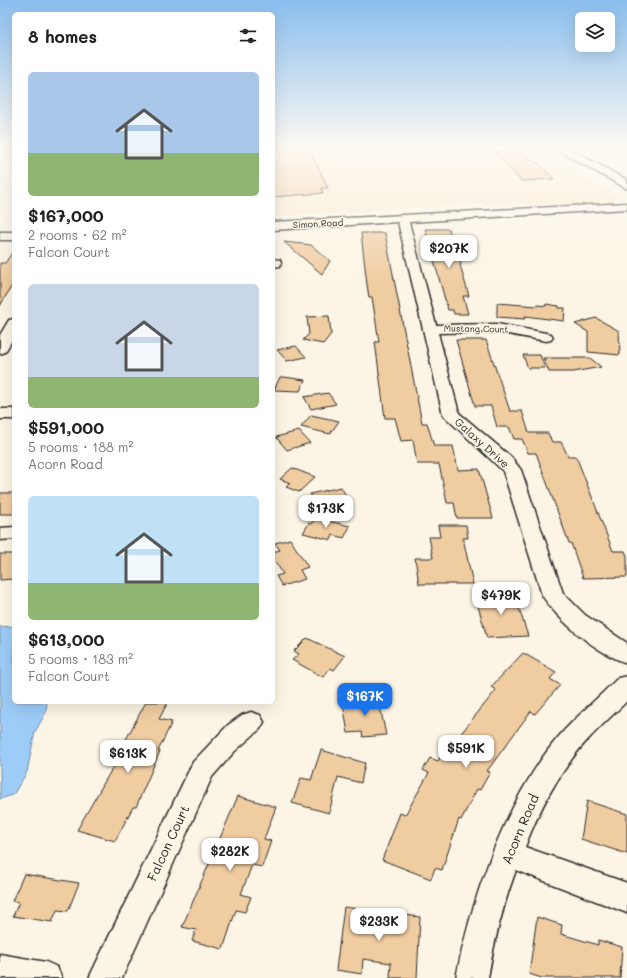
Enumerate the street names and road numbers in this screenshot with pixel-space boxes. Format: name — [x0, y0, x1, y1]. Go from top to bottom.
street label: Simon Road — [292, 217, 344, 230]
street label: Mustang Court — [444, 322, 508, 335]
street label: Galaxy Drive — [452, 414, 513, 471]
street label: Acorn Road — [497, 791, 542, 866]
street label: Falcon Court — [143, 802, 193, 883]

